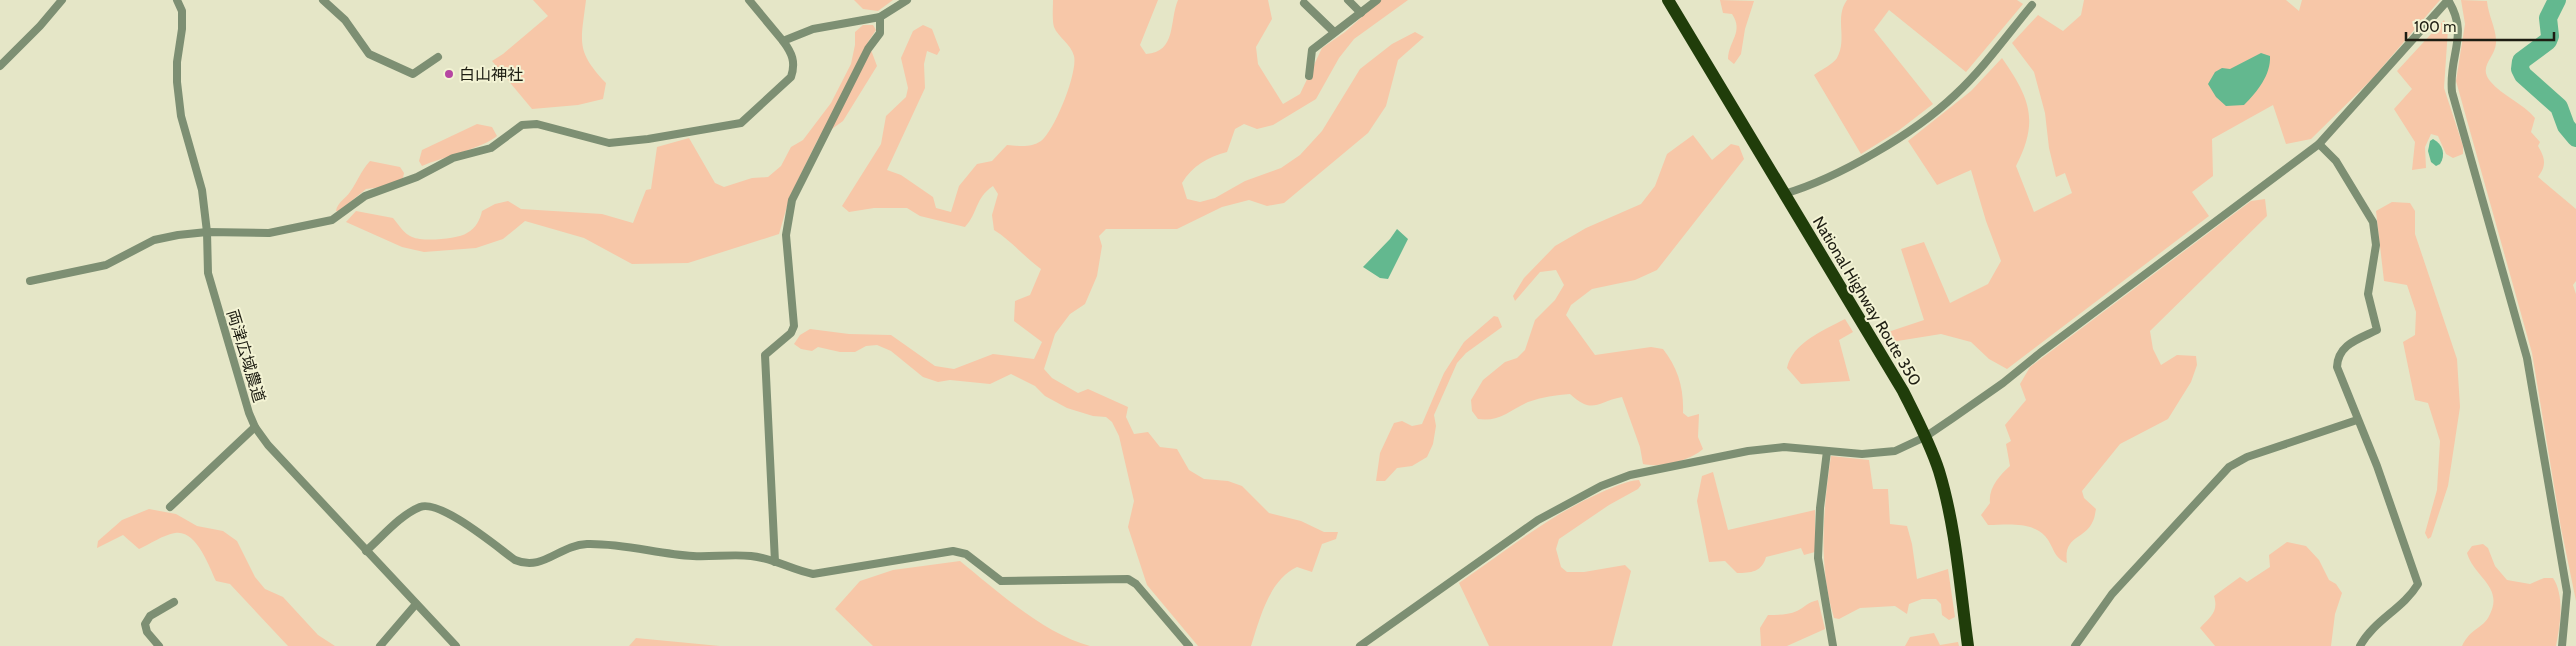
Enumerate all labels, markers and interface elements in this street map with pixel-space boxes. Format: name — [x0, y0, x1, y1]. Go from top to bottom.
scale bar — [2406, 10, 2554, 42]
text: 100 m — [2414, 18, 2456, 36]
place label: 白山神社 — [459, 65, 523, 84]
marker: 白山神社 — [443, 68, 455, 80]
street label: National Highway Route 350 — [1809, 213, 1925, 389]
street label: 両津広域農道 — [223, 307, 269, 405]

